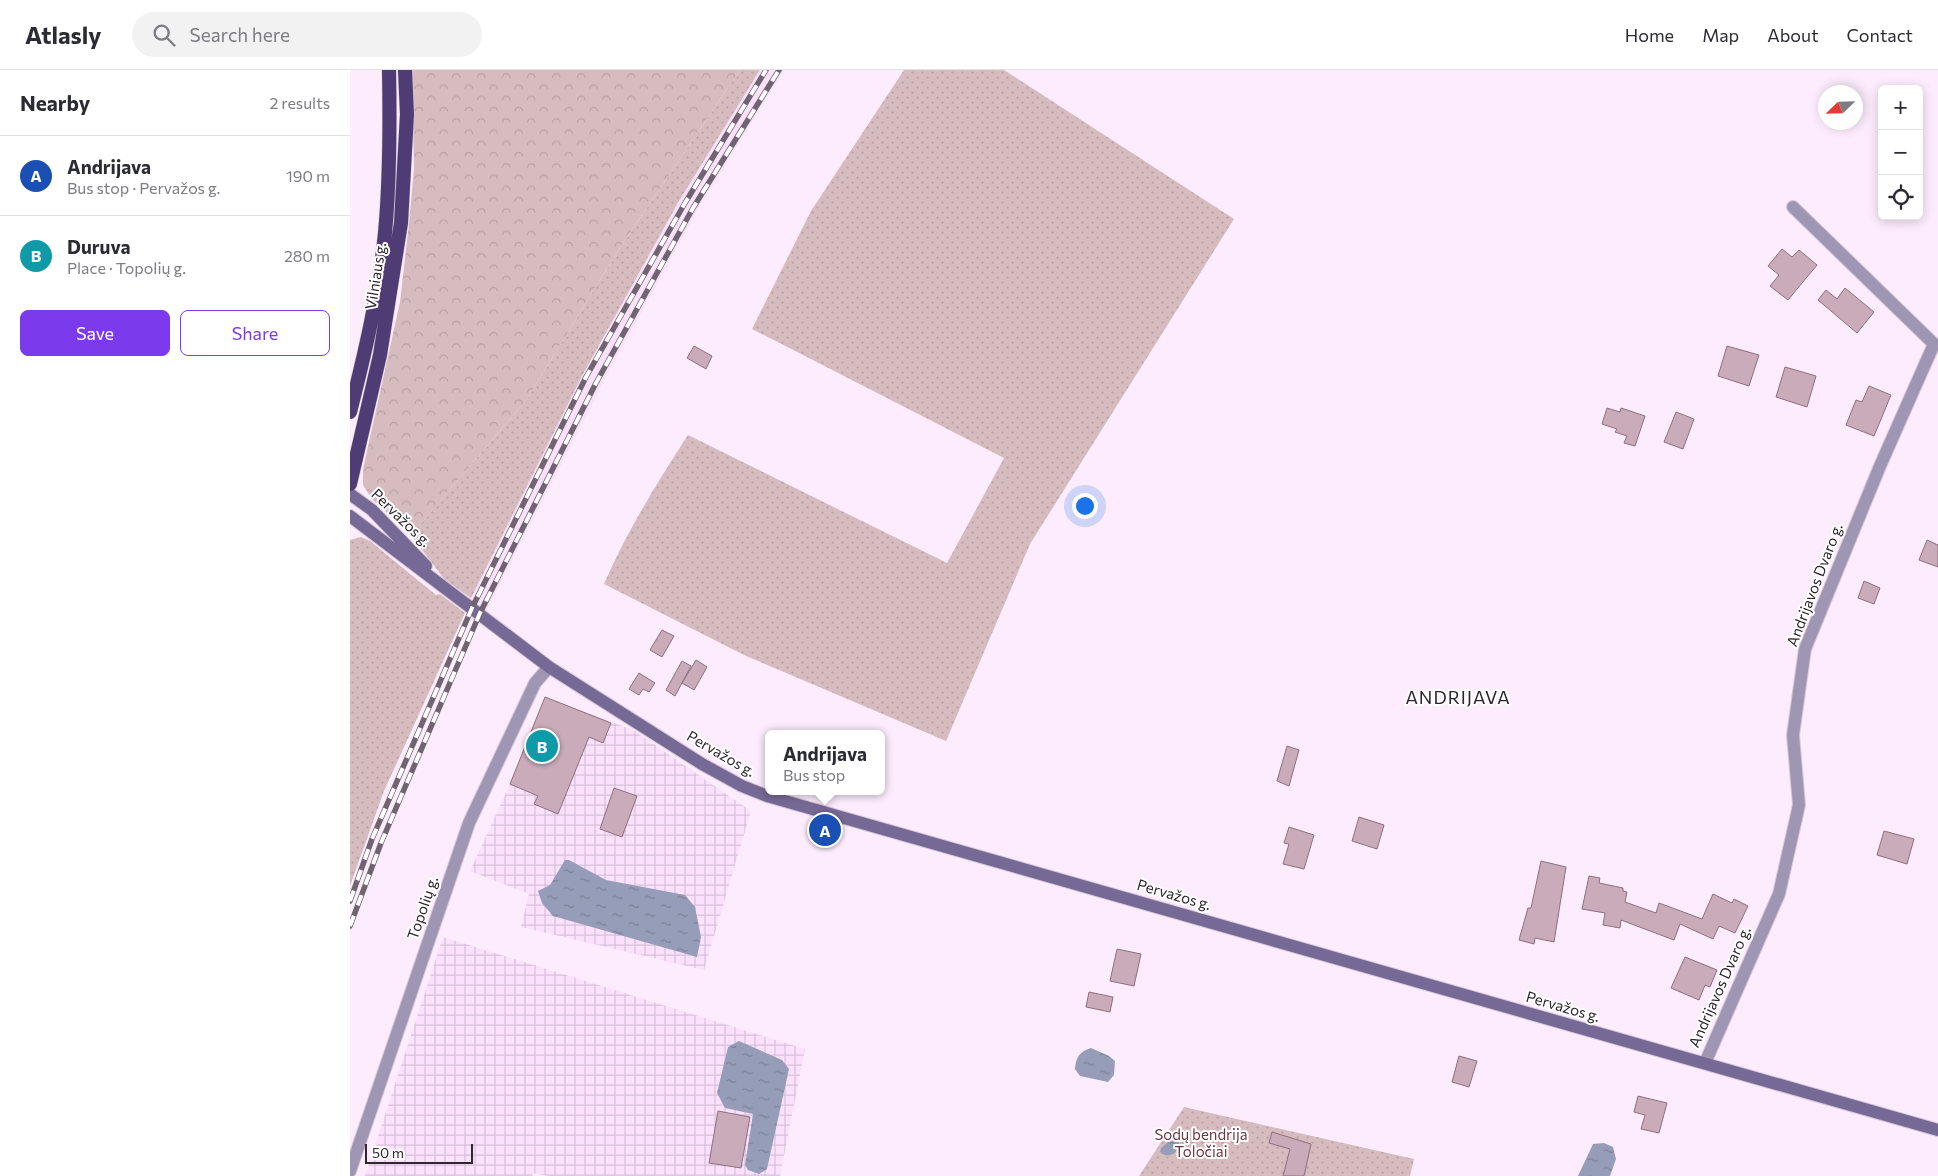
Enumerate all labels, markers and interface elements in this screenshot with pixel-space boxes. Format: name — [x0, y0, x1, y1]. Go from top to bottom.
search box — [132, 12, 482, 57]
text: Atlasly — [25, 20, 102, 49]
icon: search — [150, 21, 178, 49]
text: Search here — [190, 23, 290, 46]
text: Home — [1625, 24, 1674, 46]
text: Map — [1702, 24, 1739, 46]
text: About — [1767, 24, 1819, 46]
text: Contact — [1847, 24, 1913, 46]
north arrow — [1818, 85, 1863, 130]
map controls — [1878, 85, 1923, 220]
button: + — [1878, 85, 1923, 130]
text: Nearby — [20, 90, 90, 115]
text: 2 results — [269, 93, 330, 112]
button: − — [1878, 130, 1923, 175]
text: Andrijava — [67, 155, 151, 178]
text: A — [30, 166, 42, 185]
text: 190 m — [286, 166, 330, 185]
button: locate — [1878, 175, 1923, 220]
text: Bus stop · Pervažos g. — [67, 178, 220, 197]
text: Duruva — [67, 235, 131, 258]
street label: Vilniaus g. — [361, 241, 389, 311]
text: B — [31, 246, 41, 265]
text: 280 m — [284, 246, 330, 265]
text: Place · Topolių g. — [67, 258, 186, 277]
button: Save — [20, 310, 170, 356]
button: Share — [180, 310, 330, 356]
street label: Pervažos g. — [368, 484, 435, 550]
your location — [1072, 493, 1098, 519]
street label: Andrijavos Dvaro g. — [1782, 520, 1846, 649]
district label: ANDRIJAVA — [1405, 686, 1511, 708]
street label: Pervažos g. — [684, 726, 759, 780]
pin: B — [526, 727, 558, 765]
popup — [765, 730, 885, 795]
text: Andrijava — [783, 742, 867, 765]
text: Bus stop — [783, 765, 845, 784]
pin: A — [809, 811, 841, 849]
street label: Topolių g. — [403, 874, 441, 942]
street label: Pervažos g. — [1135, 875, 1213, 913]
street label: Andrijavos Dvaro g. — [1684, 923, 1754, 1050]
street label: Pervažos g. — [1524, 987, 1602, 1025]
park label: Sodų bendrija Toločiai — [1154, 1125, 1248, 1160]
scale bar — [365, 1141, 472, 1164]
text: 50 m — [372, 1144, 404, 1161]

